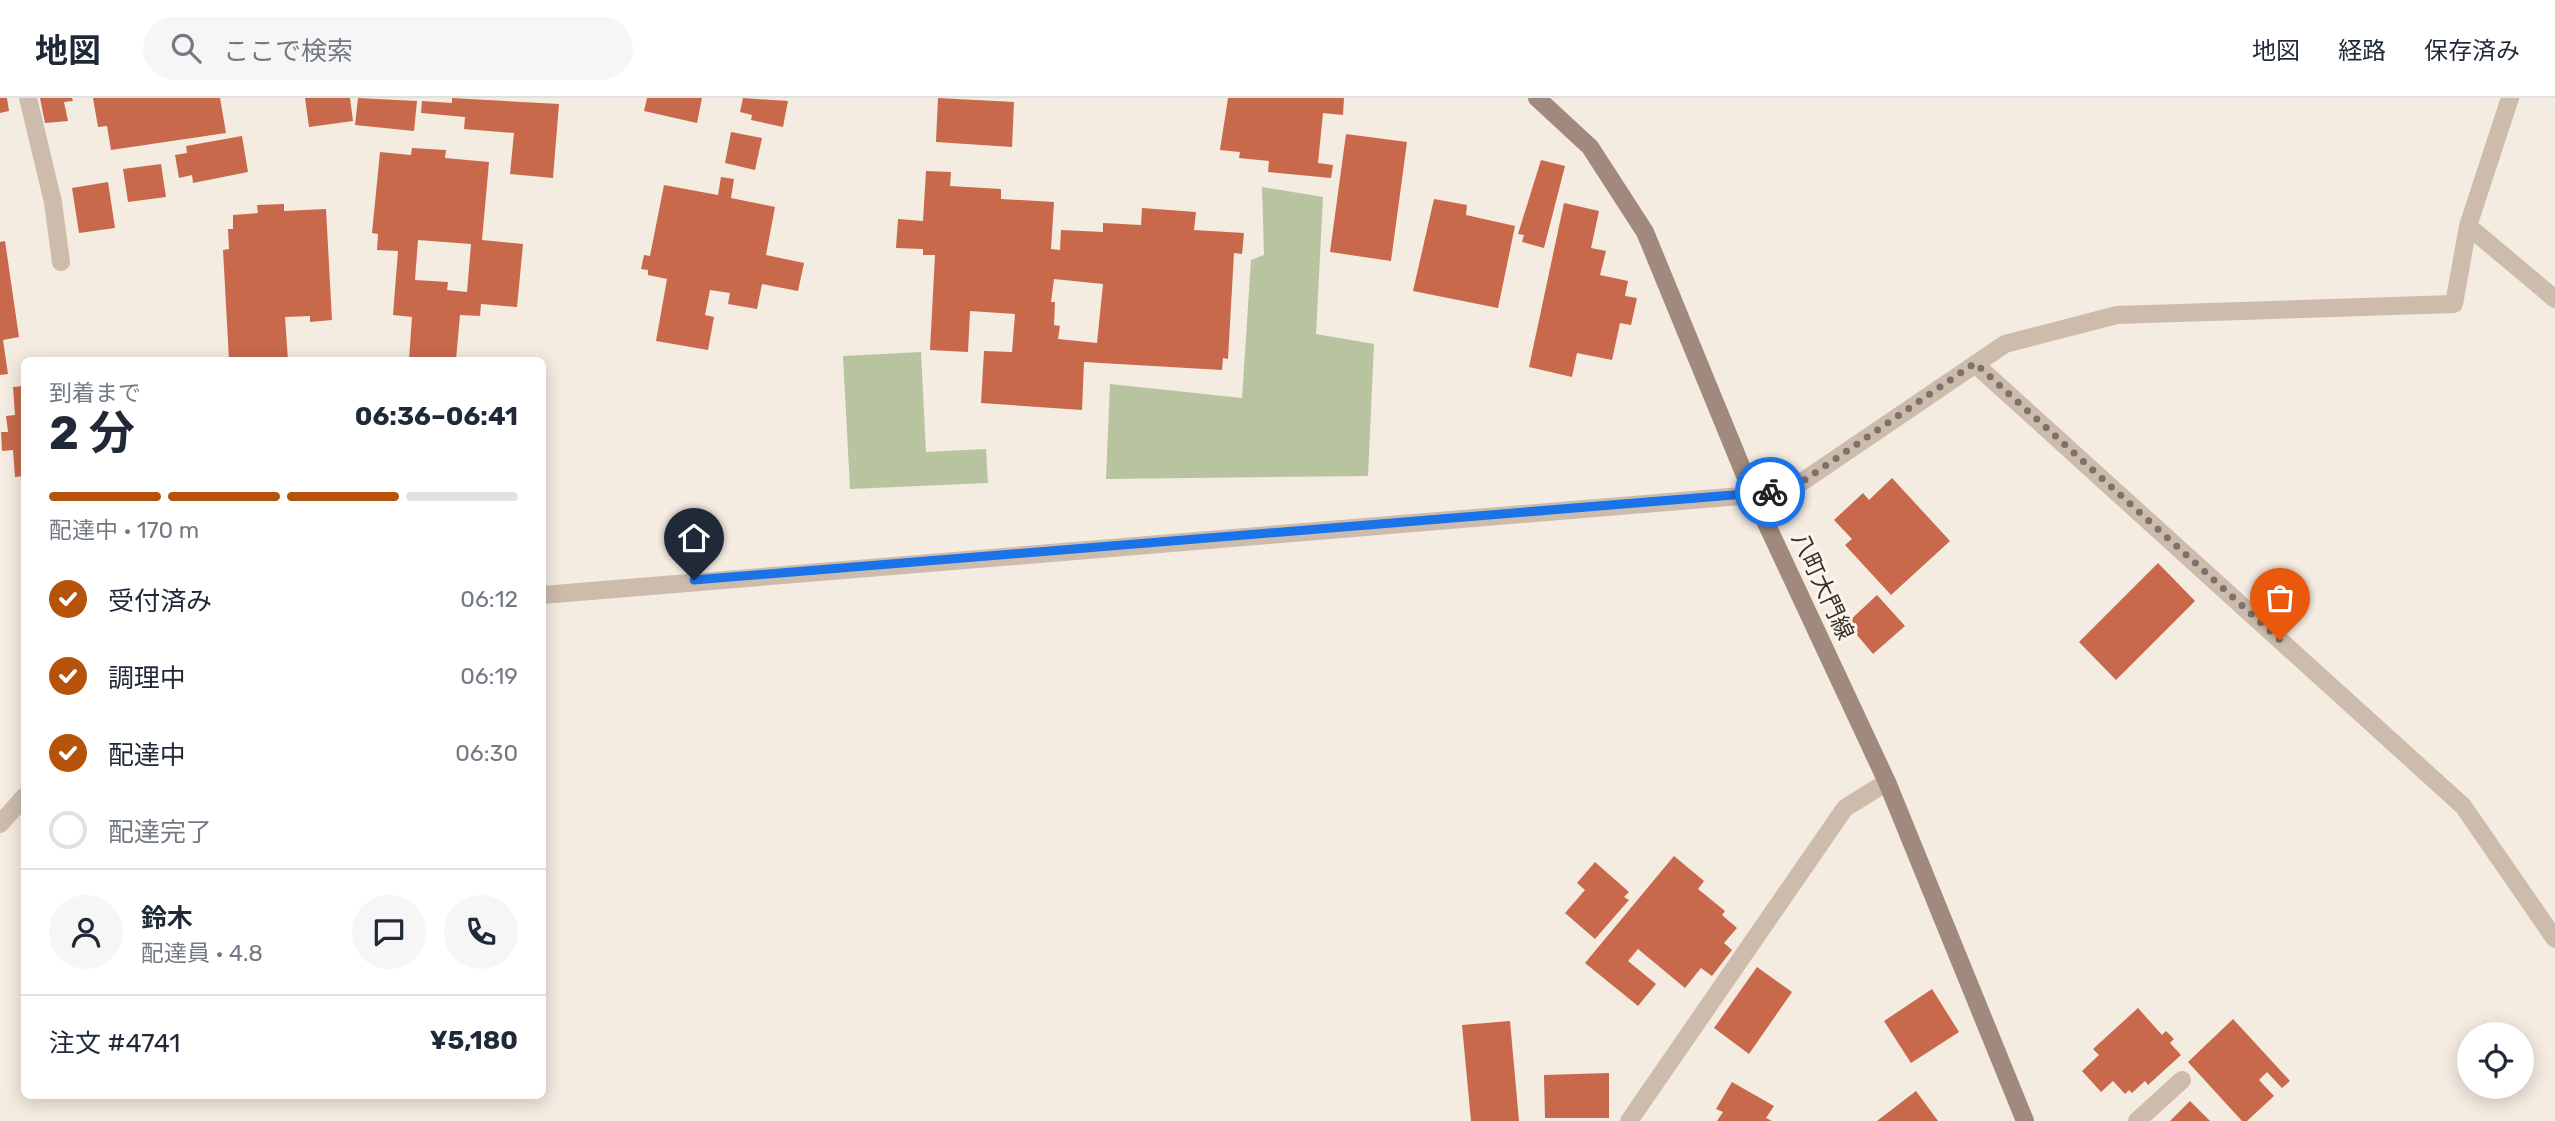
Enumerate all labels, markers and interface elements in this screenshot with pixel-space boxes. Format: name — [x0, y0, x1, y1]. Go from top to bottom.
search box — [143, 17, 633, 80]
icon: search — [167, 29, 205, 67]
text: 地図 — [35, 31, 101, 70]
text: ここで検索 — [223, 36, 353, 67]
text: 地図 — [2252, 37, 2300, 65]
text: 経路 — [2338, 37, 2386, 65]
text: 保存済み — [2424, 37, 2520, 65]
text: 到着まで — [49, 379, 141, 407]
text: 06:36–06:41 — [355, 401, 518, 432]
text: 2 分 — [49, 406, 135, 461]
courier — [1735, 457, 1805, 527]
icon: bike — [1751, 473, 1789, 511]
pin — [664, 508, 724, 580]
text: 配達中 · 170 m — [49, 516, 199, 544]
icon: home — [675, 519, 713, 557]
street label: 八町大門線 — [1786, 528, 1860, 644]
pin — [2250, 568, 2310, 640]
icon: bag — [2261, 579, 2299, 617]
icon: check — [49, 580, 87, 618]
text: 06:12 — [460, 585, 518, 613]
text: 受付済み — [108, 586, 212, 617]
icon: check — [49, 657, 87, 695]
text: 06:19 — [460, 662, 518, 690]
text: 調理中 — [108, 663, 186, 694]
icon: check — [49, 734, 87, 772]
text: 06:30 — [455, 739, 518, 767]
text: 配達中 — [108, 740, 186, 771]
text: 配達完了 — [108, 817, 212, 848]
button: person — [49, 895, 123, 969]
button: chat — [352, 895, 426, 969]
button: phone — [444, 895, 518, 969]
text: 鈴木 — [141, 903, 193, 934]
text: 配達員 · 4.8 — [141, 939, 263, 967]
map controls — [2457, 1022, 2534, 1099]
button: locate — [2457, 1022, 2534, 1099]
text: ¥5,180 — [430, 1025, 518, 1056]
text: 注文 #4741 — [49, 1028, 180, 1059]

